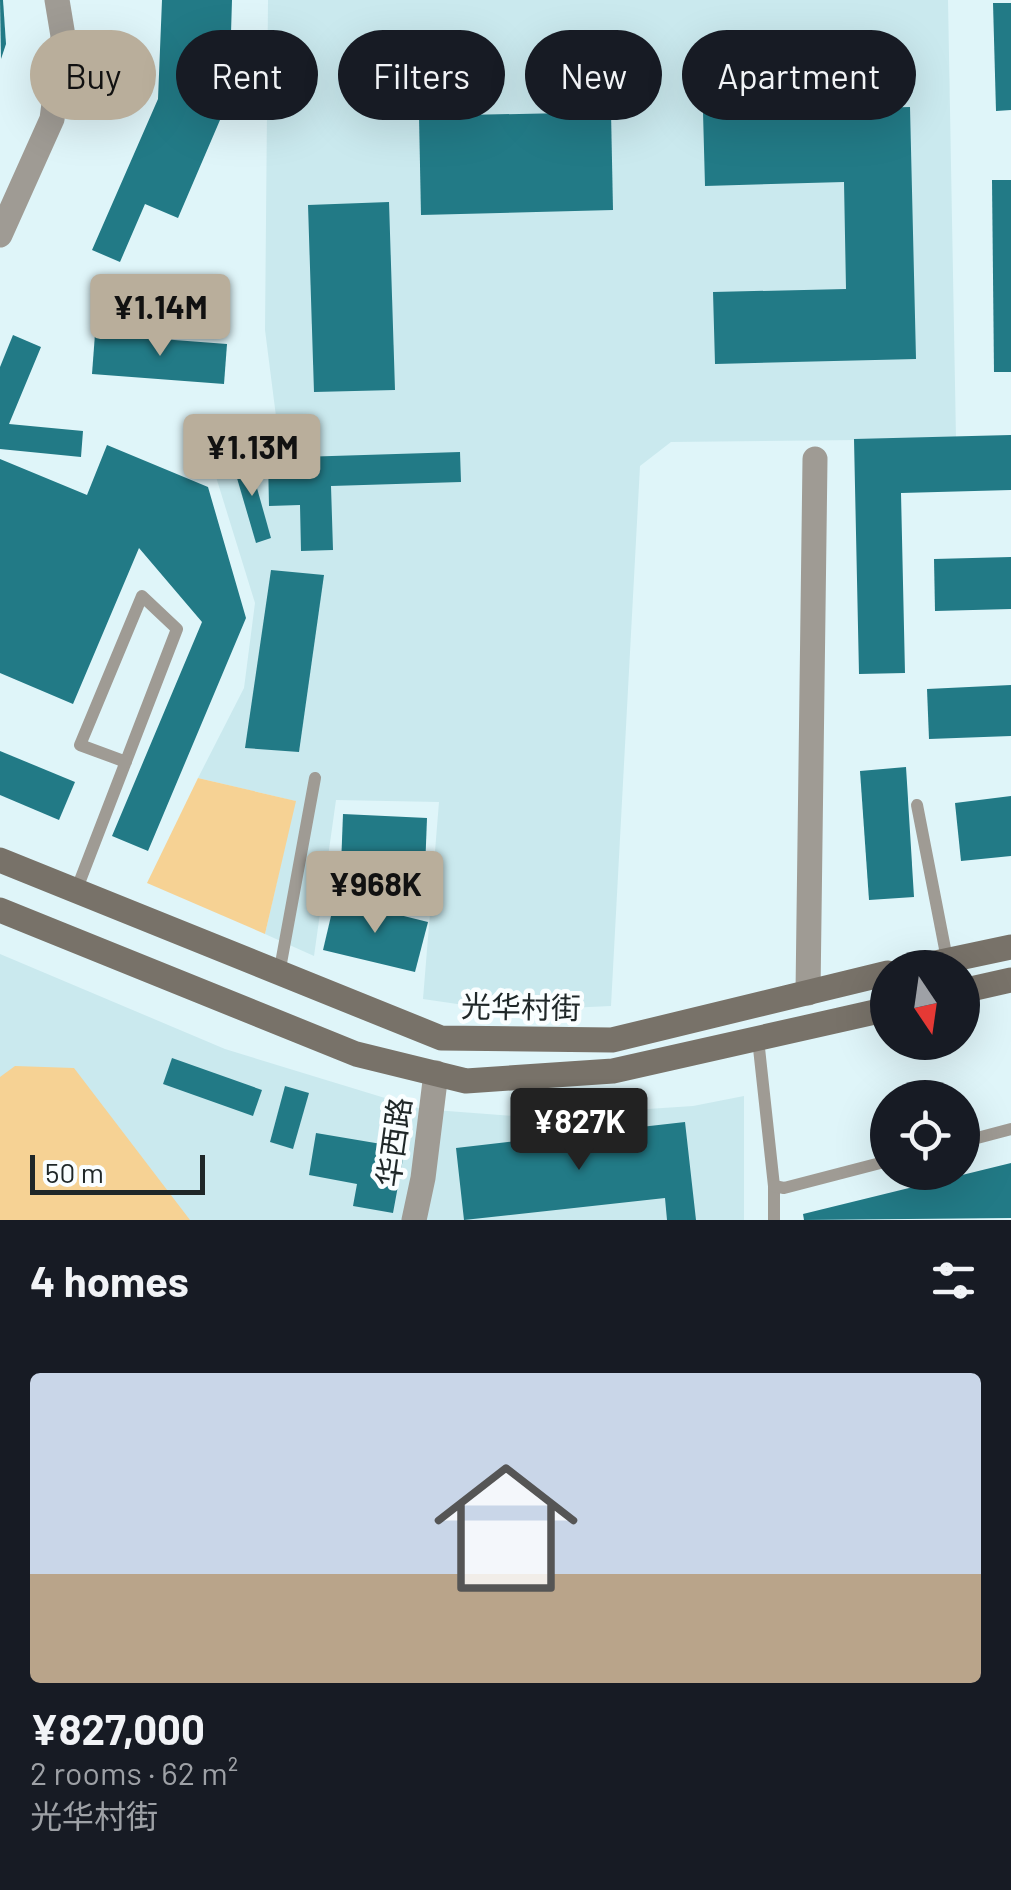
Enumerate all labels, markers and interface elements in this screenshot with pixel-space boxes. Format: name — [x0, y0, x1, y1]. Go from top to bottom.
chip: Buy — [30, 30, 156, 120]
chip: Rent — [176, 30, 318, 120]
chip: Filters — [338, 30, 505, 120]
chip: New — [525, 30, 662, 120]
chip: Apartment — [682, 30, 916, 120]
pin: ¥1.14M — [79, 274, 241, 359]
text: ¥1.14M — [112, 287, 208, 325]
pin: ¥1.13M — [171, 414, 333, 499]
text: ¥1.13M — [205, 427, 299, 465]
pin: ¥968K — [305, 851, 445, 936]
text: ¥968K — [328, 864, 422, 902]
north arrow — [870, 950, 980, 1060]
map controls — [870, 950, 980, 1190]
street label: 光华村街 — [461, 987, 581, 1025]
button: locate — [870, 1080, 980, 1190]
pin: ¥827K — [509, 1088, 649, 1173]
street label: 华西路 — [369, 1095, 417, 1189]
text: ¥827K — [532, 1101, 626, 1139]
scale bar — [30, 1150, 205, 1194]
text: 50 m — [45, 1155, 104, 1189]
icon: filters — [926, 1253, 981, 1308]
text: 4 homes — [30, 1255, 189, 1305]
icon: home — [416, 1438, 596, 1618]
text: ¥827,000 — [30, 1703, 205, 1753]
text: 2 rooms · 62 m² — [30, 1753, 238, 1791]
text: 光华村街 — [30, 1796, 158, 1834]

